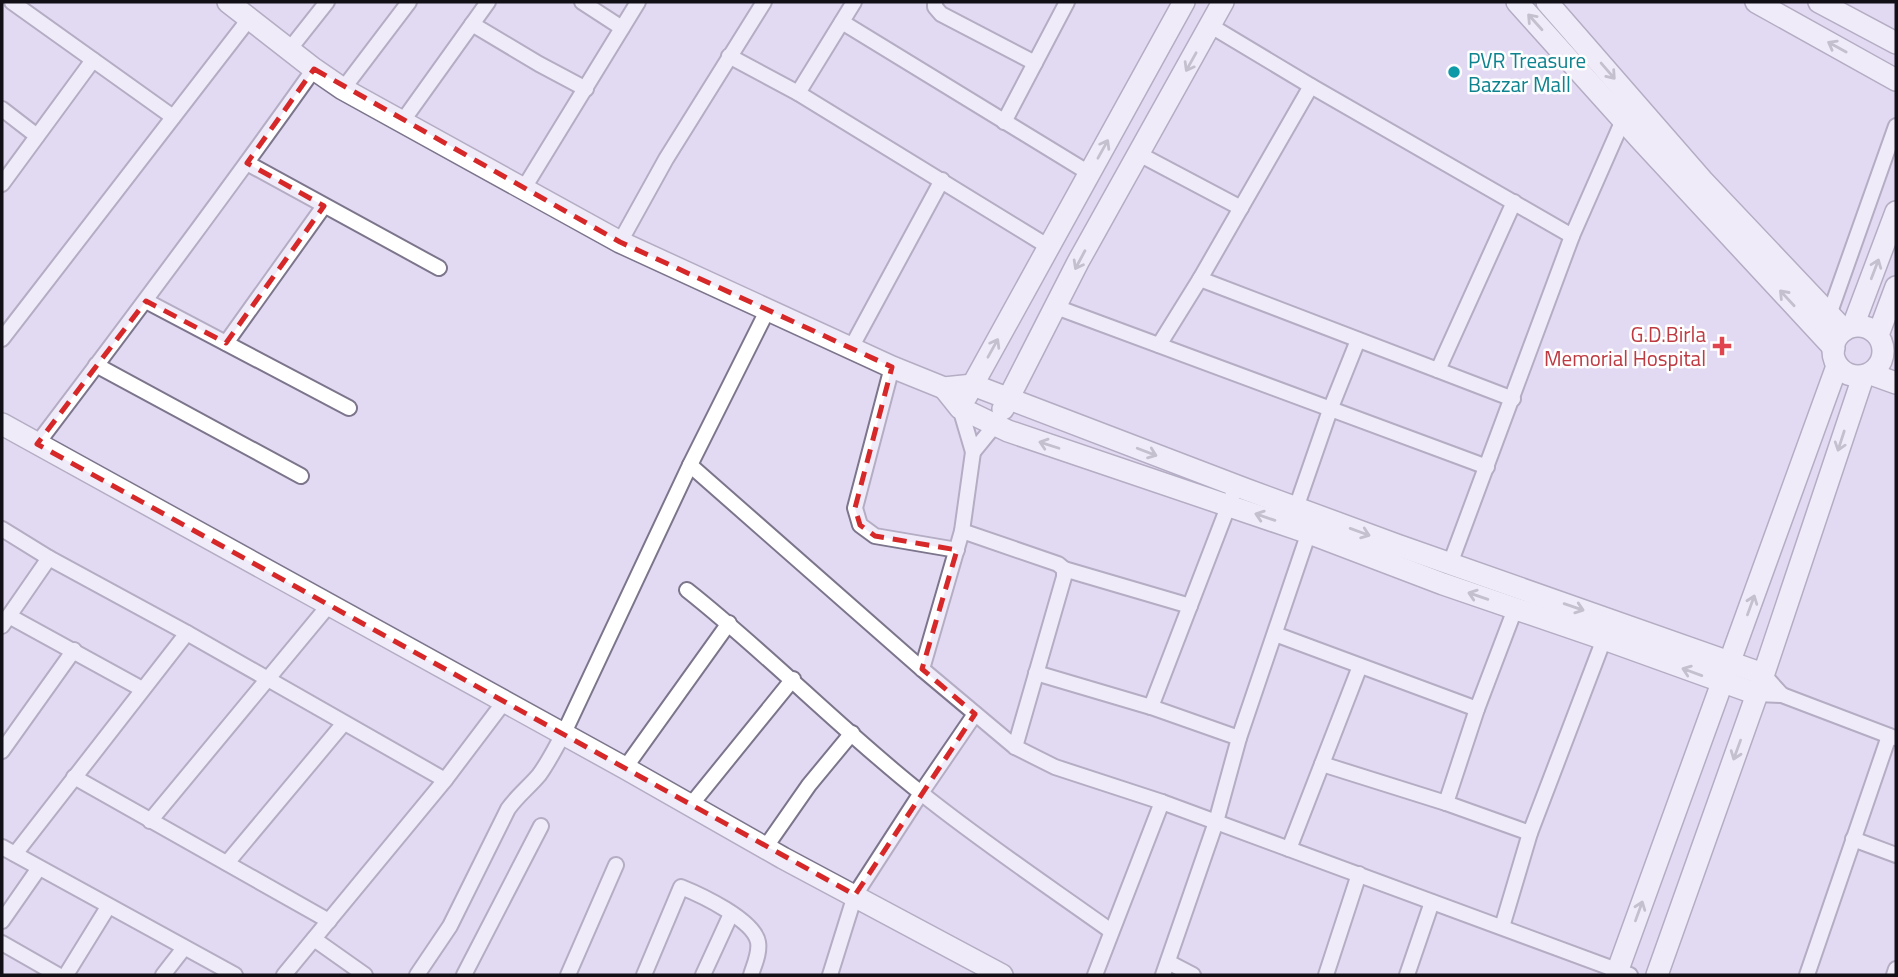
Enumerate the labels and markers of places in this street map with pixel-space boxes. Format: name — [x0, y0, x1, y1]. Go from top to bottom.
place label: PVR Treasure Bazzar Mall — [1468, 44, 1586, 100]
marker: PVR Treasure Bazzar Mall — [1446, 64, 1462, 80]
place label: G.D.Birla Memorial Hospital — [1544, 318, 1706, 374]
marker: G.D.Birla Memorial Hospital — [1712, 336, 1732, 356]

